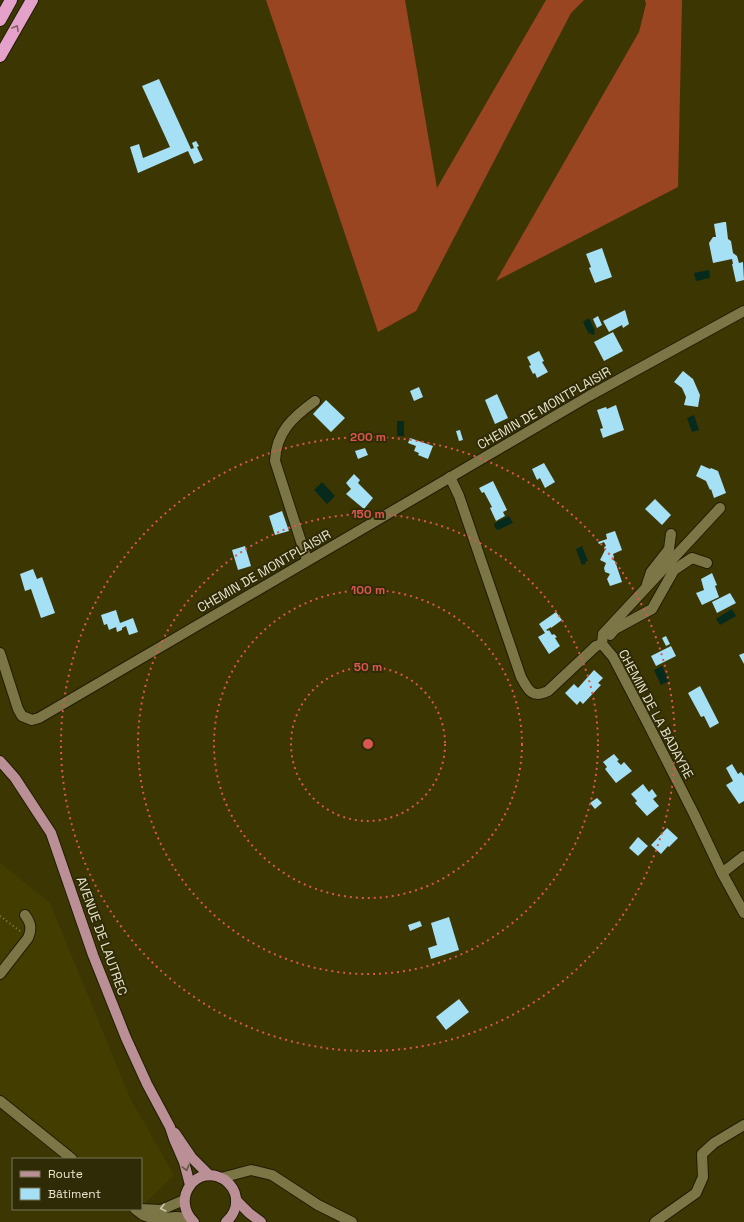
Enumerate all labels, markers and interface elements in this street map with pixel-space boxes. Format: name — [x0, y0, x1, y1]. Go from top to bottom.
one-way arrow — [11, 25, 19, 32]
street label: CHEMIN DE MONTPLAISIR — [474, 363, 614, 453]
text: 200 m — [350, 429, 386, 445]
text: 150 m — [351, 506, 385, 522]
street label: CHEMIN DE MONTPLAISIR — [194, 526, 334, 616]
text: 100 m — [351, 582, 385, 598]
street label: CHEMIN DE LA BADAYRE — [615, 646, 697, 782]
text: 50 m — [354, 659, 382, 675]
centre of rings — [361, 737, 375, 751]
street label: AVENUE DE LAUTREC — [73, 874, 131, 998]
legend — [12, 1158, 142, 1210]
one-way arrow — [181, 1165, 190, 1172]
text: Route — [48, 1166, 83, 1182]
text: Bâtiment — [48, 1186, 101, 1202]
one-way arrow — [160, 1204, 167, 1212]

